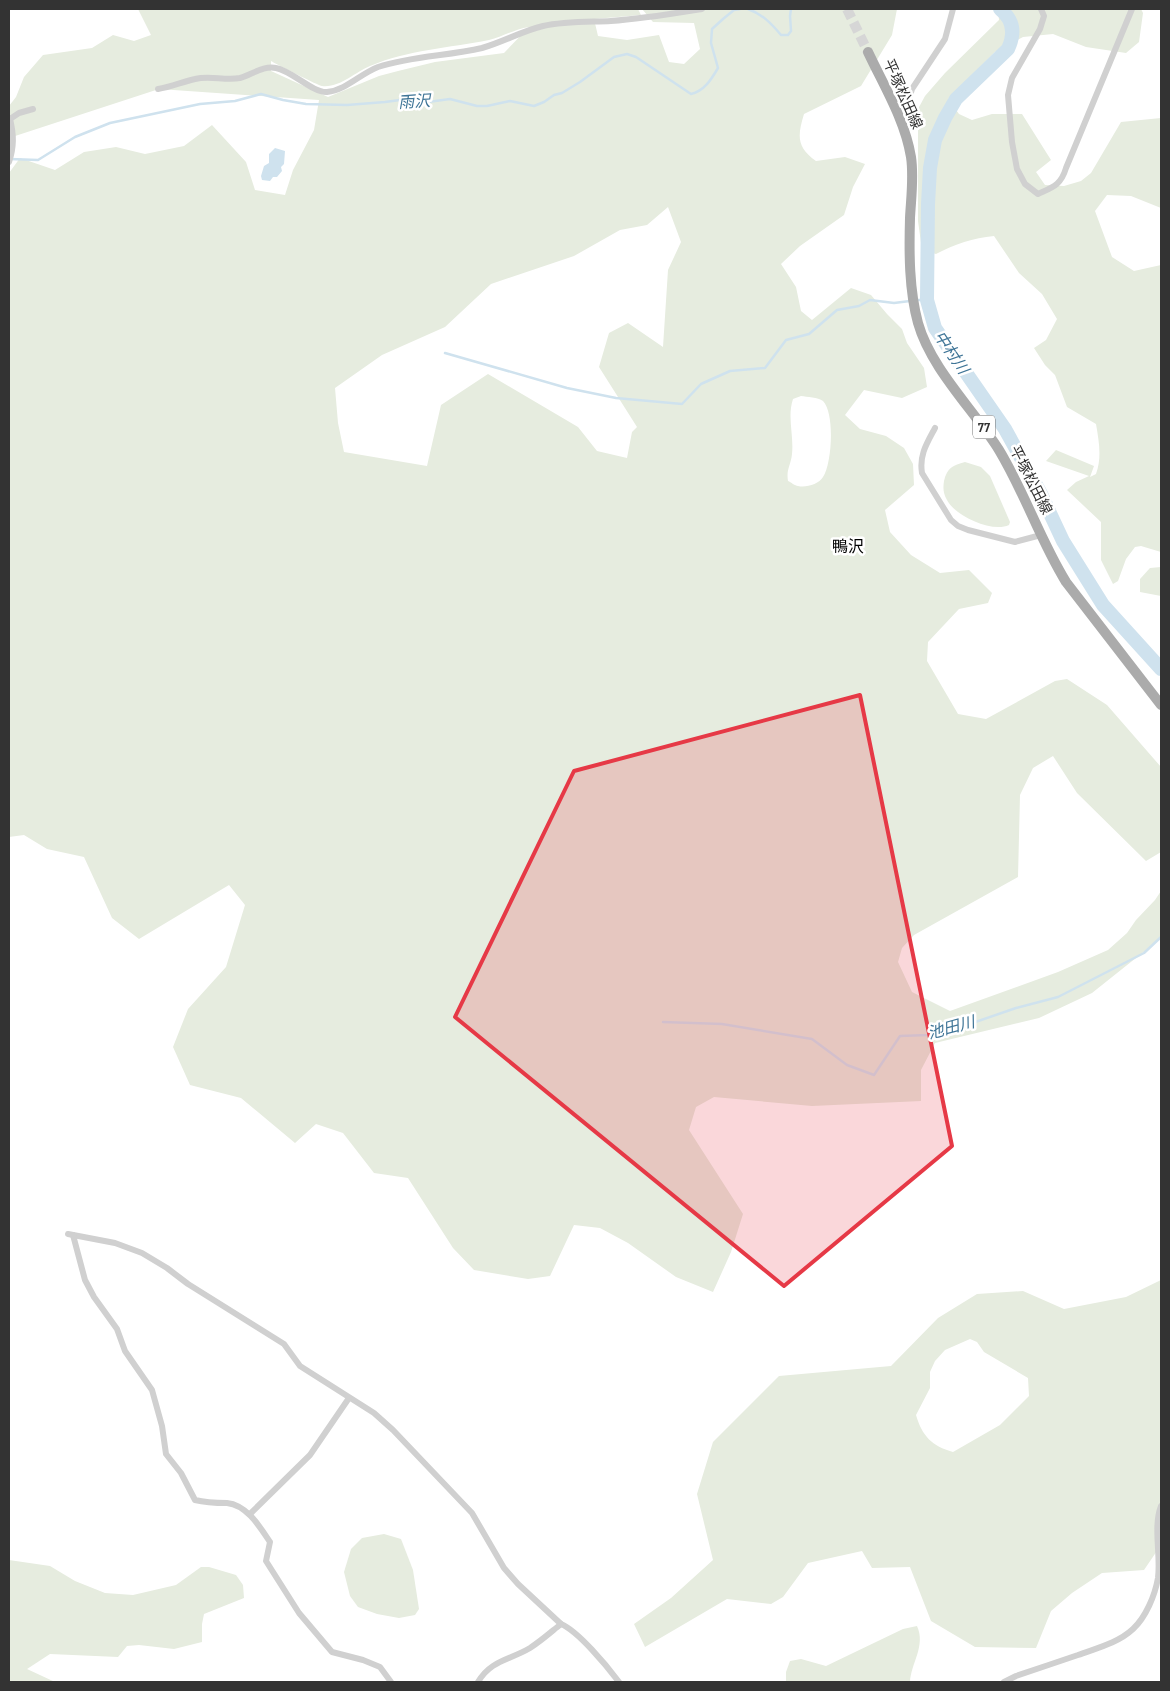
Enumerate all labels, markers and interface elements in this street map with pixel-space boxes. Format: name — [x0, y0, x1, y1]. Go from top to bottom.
street label: 平塚松田線 — [879, 56, 926, 132]
water label: 雨沢 — [397, 92, 433, 113]
water label: 中村川 — [929, 328, 973, 380]
road number: 77 — [973, 416, 995, 438]
street label: 平塚松田線 — [1005, 442, 1056, 518]
district label: 鴨沢 — [832, 538, 864, 557]
water label: 池田川 — [926, 1013, 979, 1044]

